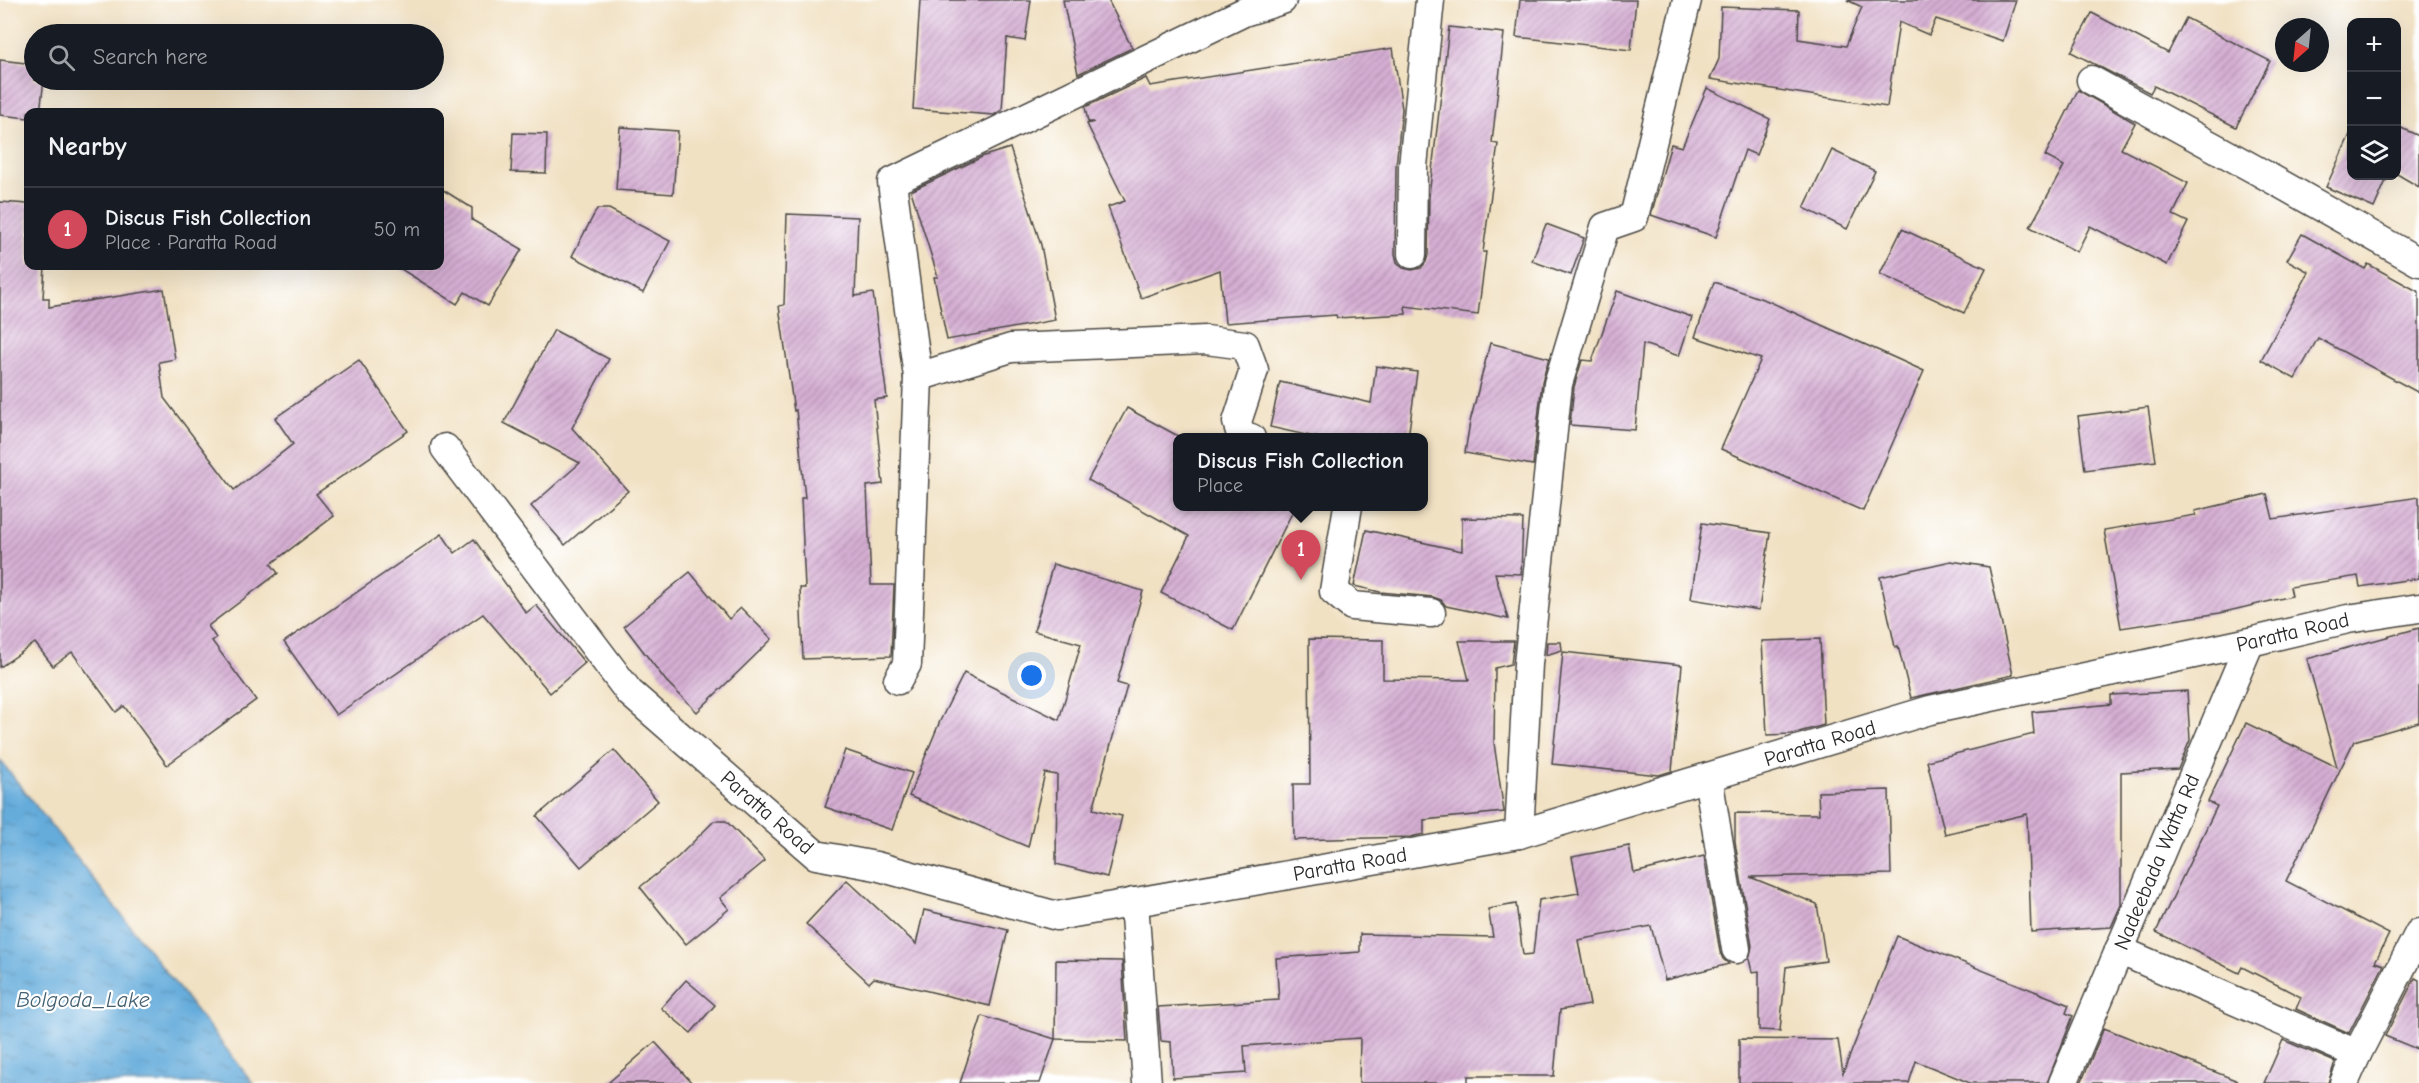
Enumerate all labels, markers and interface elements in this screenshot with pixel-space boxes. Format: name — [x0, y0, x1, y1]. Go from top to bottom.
north arrow — [2275, 18, 2329, 72]
map controls — [2347, 18, 2401, 180]
button: + — [2347, 18, 2401, 72]
search box — [24, 24, 444, 90]
icon: search — [45, 41, 78, 74]
text: Search here — [93, 44, 208, 70]
button: − — [2347, 72, 2401, 126]
button: layers — [2347, 126, 2401, 180]
text: Nearby — [48, 132, 127, 162]
text: Discus Fish Collection — [105, 205, 311, 231]
text: 1 — [64, 218, 71, 241]
text: 50 m — [374, 218, 420, 241]
text: Place · Paratta Road — [105, 231, 277, 254]
popup — [1173, 433, 1428, 511]
text: Discus Fish Collection — [1197, 448, 1404, 474]
text: Place — [1197, 474, 1243, 497]
pin: 1 — [1282, 530, 1320, 580]
street label: Paratta Road — [2234, 607, 2352, 657]
your location — [1017, 661, 1046, 690]
street label: Paratta Road — [1761, 715, 1879, 771]
street label: Paratta Road — [716, 766, 819, 859]
street label: Nadeebada Watta Rd — [2109, 771, 2204, 953]
street label: Paratta Road — [1291, 842, 1409, 886]
water label: Bolgoda_Lake — [16, 987, 150, 1013]

